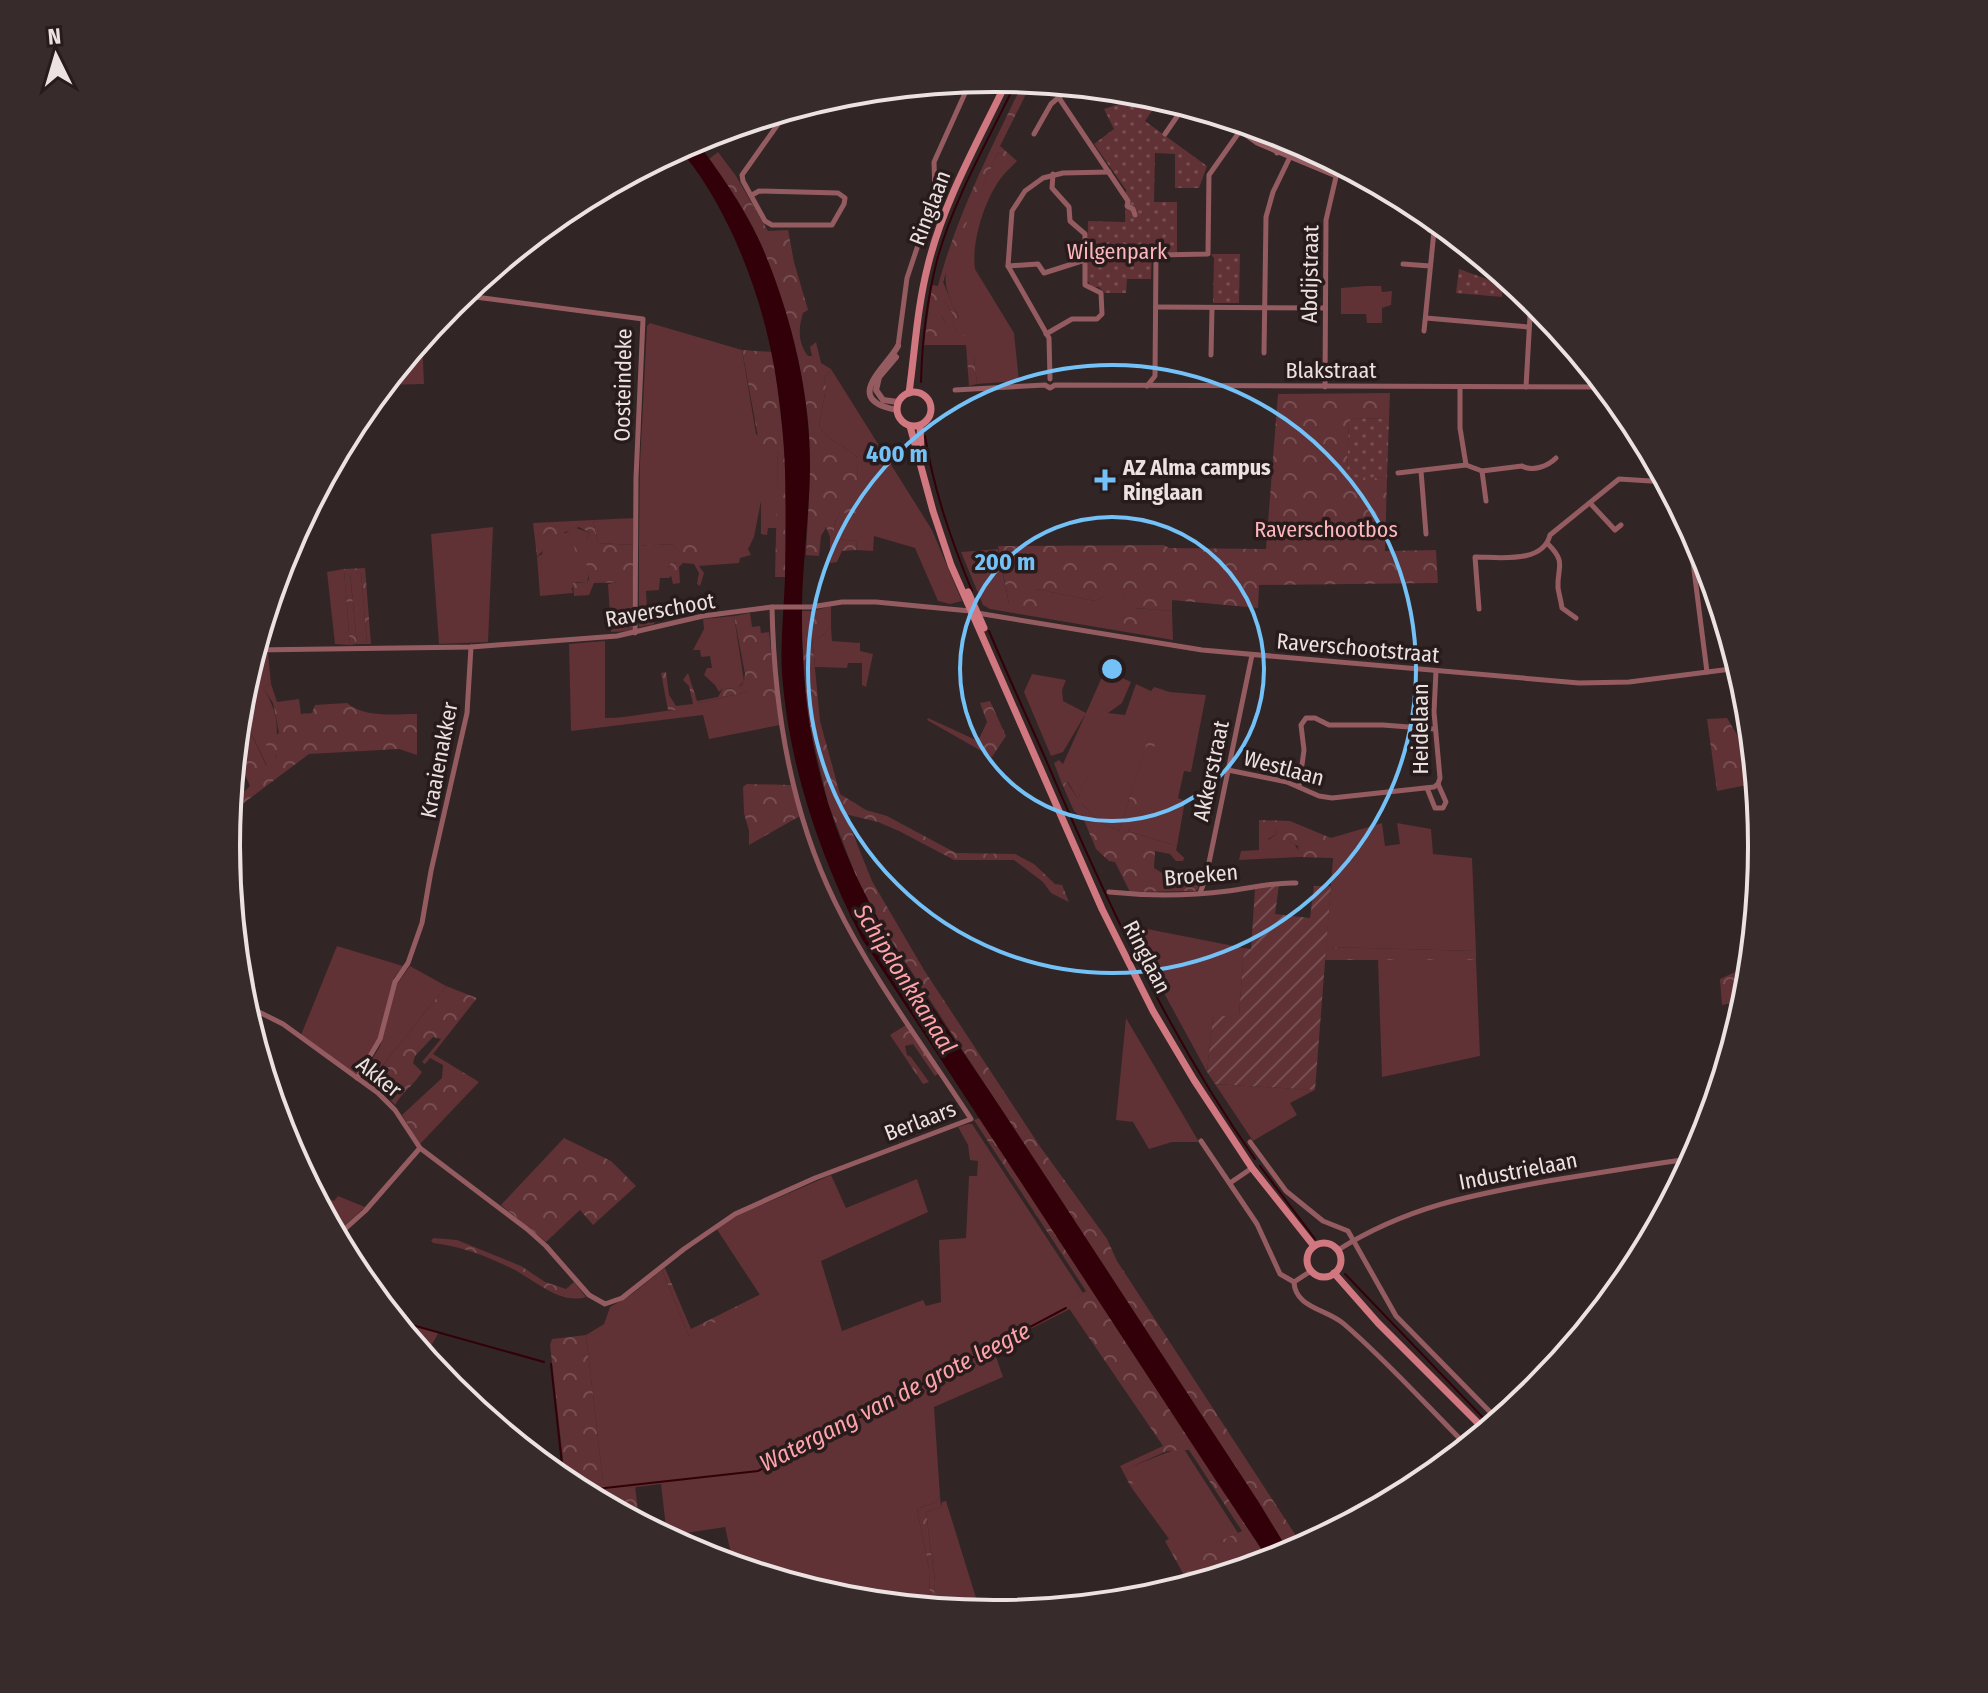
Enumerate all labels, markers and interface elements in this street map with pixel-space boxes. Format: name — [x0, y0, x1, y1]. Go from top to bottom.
north arrow — [16, 16, 96, 96]
text: N — [47, 23, 62, 51]
street label: Ringlaan — [903, 167, 957, 249]
street label: Abdijstraat — [1296, 224, 1324, 323]
park label: Wilgenpark — [1067, 238, 1168, 265]
street label: Oosteindeke — [609, 328, 637, 442]
street label: Blakstraat — [1286, 357, 1377, 384]
text: 400 m — [866, 440, 928, 468]
place label: AZ Alma campus Ringlaan — [1122, 454, 1271, 506]
marker: AZ Alma campus Ringlaan — [1094, 469, 1116, 491]
park label: Raverschootbos — [1254, 516, 1398, 543]
text: 200 m — [974, 548, 1035, 576]
street label: Raverschoot — [603, 587, 718, 633]
street label: Raverschootstraat — [1276, 627, 1441, 669]
centre of rings — [1098, 655, 1126, 683]
street label: Heidelaan — [1407, 683, 1434, 775]
street label: Kraaienakker — [415, 699, 464, 820]
street label: Akkerstraat — [1187, 717, 1235, 824]
street label: Westlaan — [1241, 744, 1327, 792]
street label: Broeken — [1163, 858, 1239, 892]
water label: Schipdonkkanaal — [847, 898, 962, 1059]
street label: Ringlaan — [1117, 916, 1177, 998]
street label: Akker — [351, 1051, 407, 1104]
street label: Berlaars — [880, 1095, 960, 1147]
street label: Industrielaan — [1456, 1146, 1580, 1196]
water label: Watergang van de grote leegte — [755, 1316, 1035, 1478]

